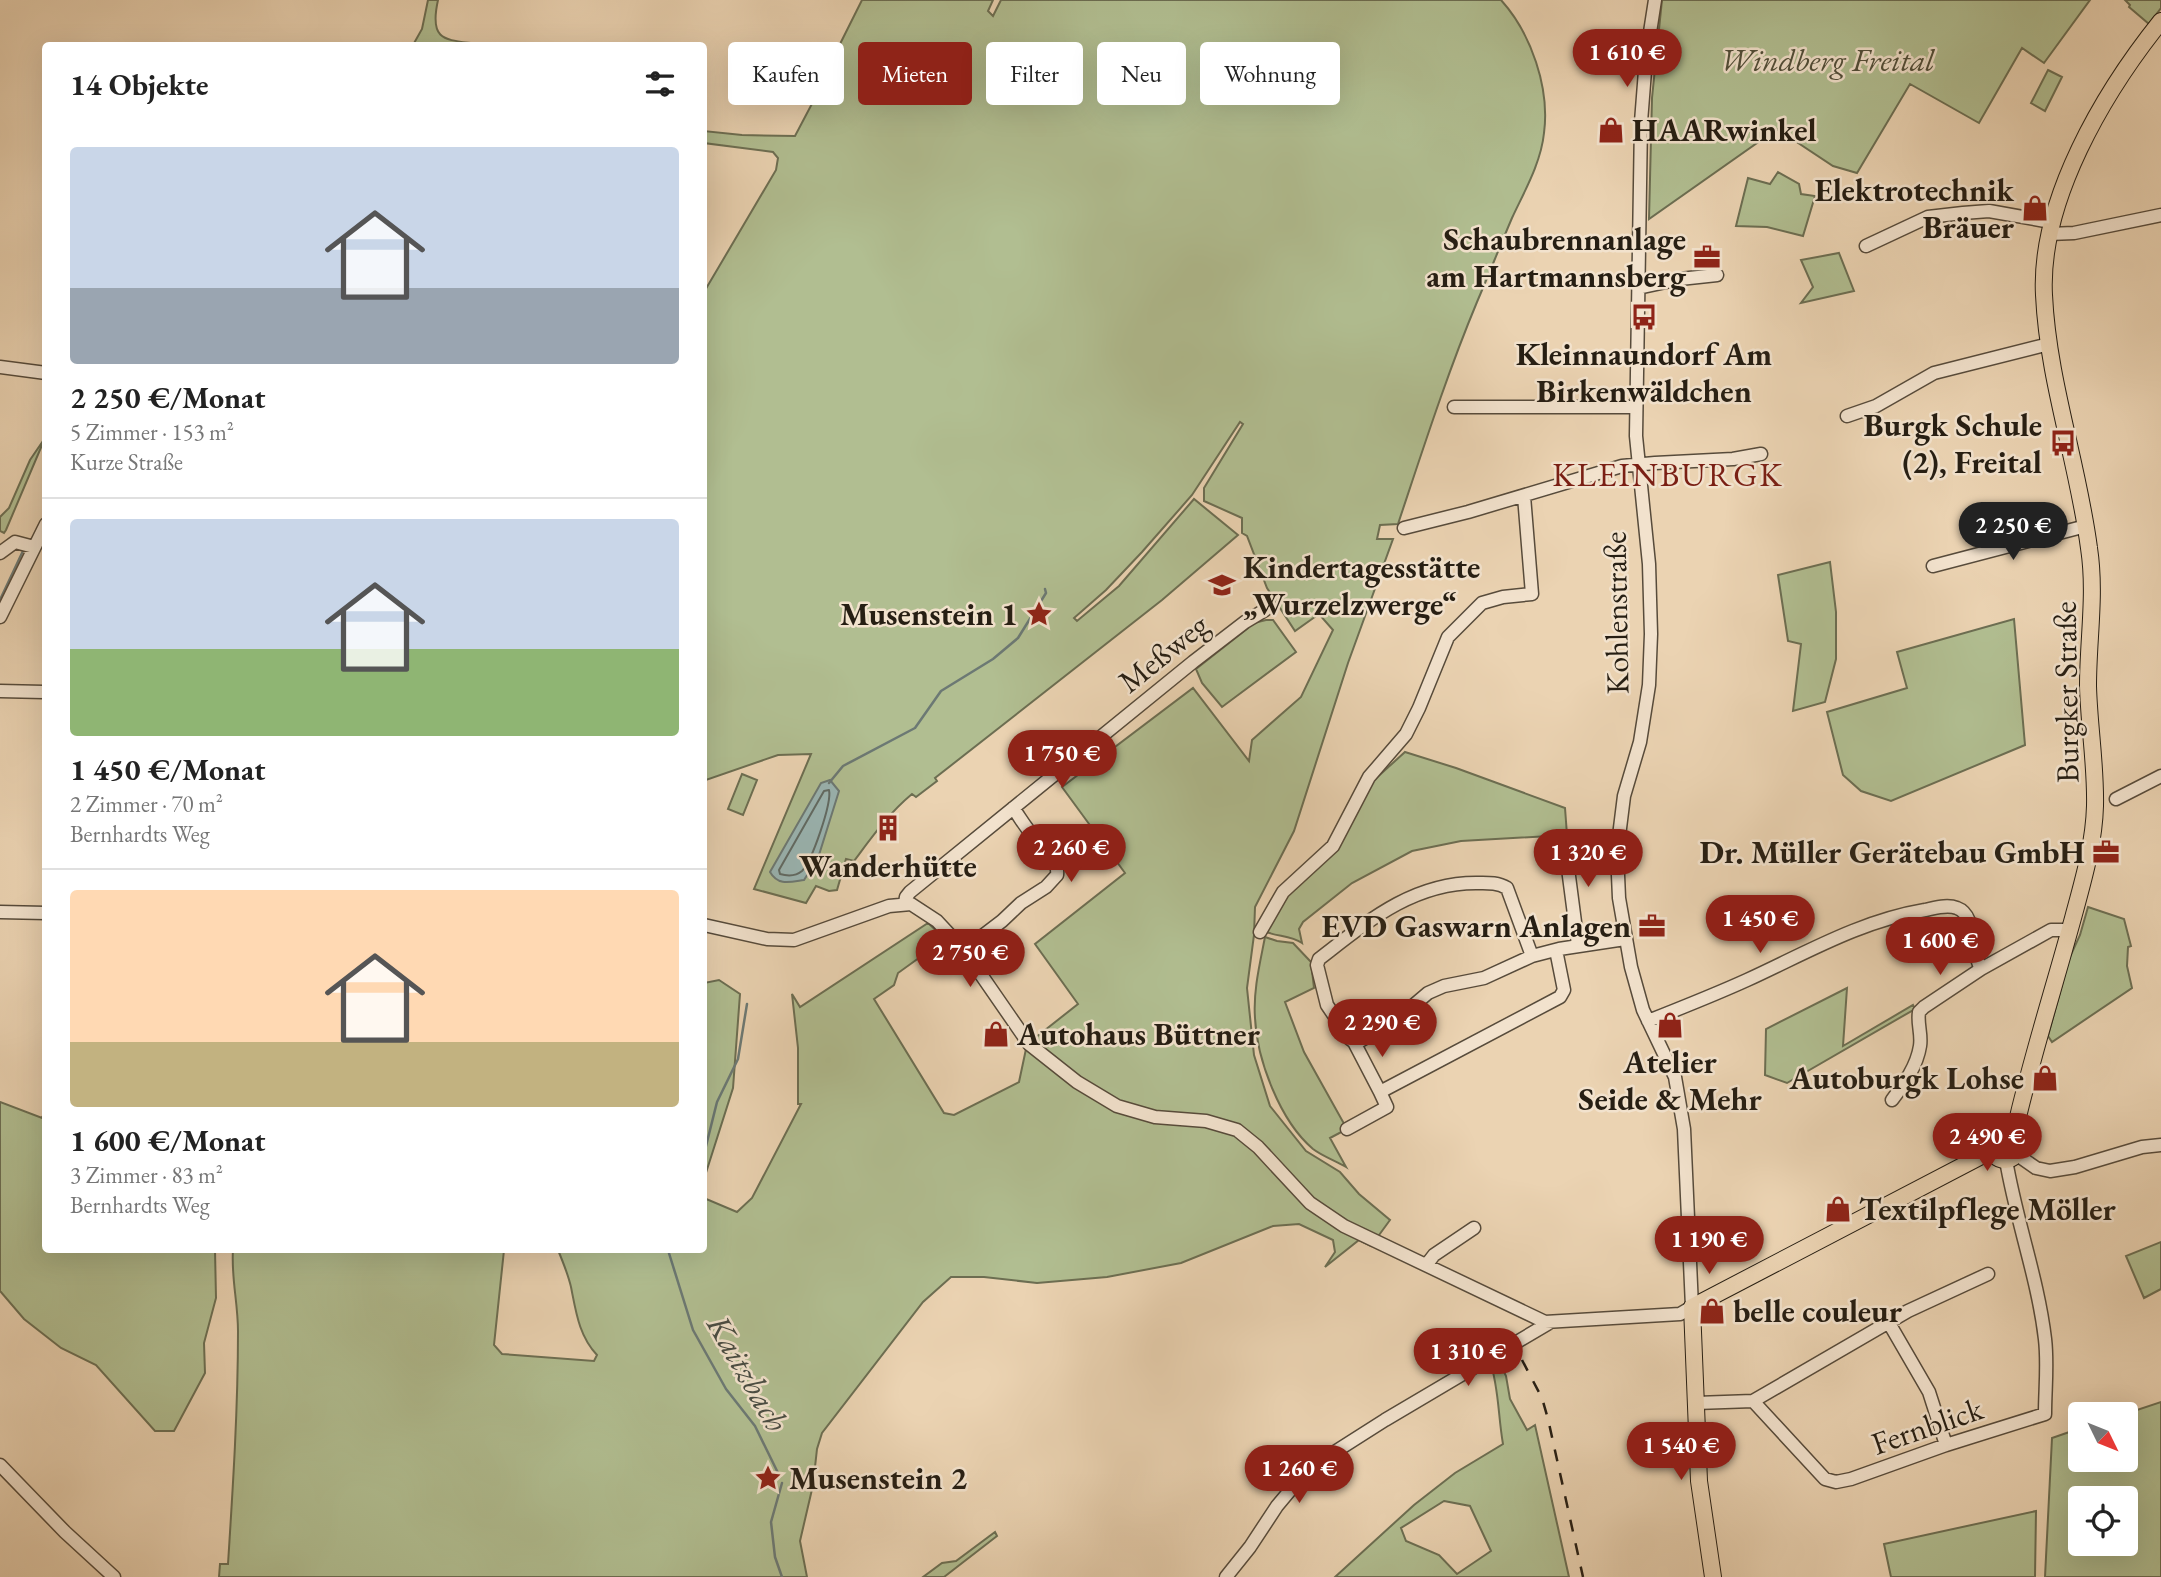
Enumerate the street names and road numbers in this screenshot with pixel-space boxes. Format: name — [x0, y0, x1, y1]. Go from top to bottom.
street label: Kohlenstraße — [1594, 531, 1638, 695]
street label: Burgker Straße — [2043, 601, 2089, 783]
street label: Meßweg — [1109, 603, 1218, 702]
street label: Fernblick — [1866, 1387, 1989, 1465]

